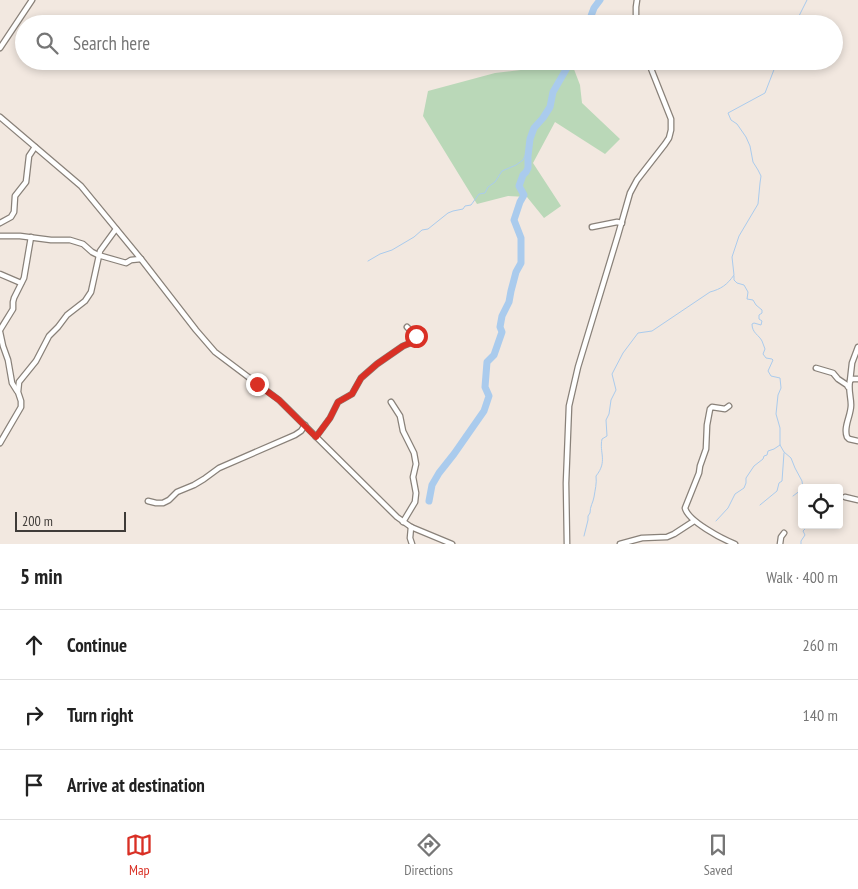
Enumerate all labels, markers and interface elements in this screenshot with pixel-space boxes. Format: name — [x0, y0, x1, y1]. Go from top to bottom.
search box — [15, 15, 843, 70]
icon: search — [33, 29, 61, 57]
text: Search here — [73, 31, 150, 55]
route start — [405, 325, 428, 348]
route end — [246, 373, 269, 396]
map controls — [798, 484, 843, 529]
button: locate — [798, 484, 843, 529]
scale bar — [15, 509, 126, 532]
text: 200 m — [22, 512, 53, 530]
text: 5 min — [20, 563, 62, 590]
text: Walk · 400 m — [766, 567, 838, 587]
icon: ahead — [20, 631, 48, 659]
text: Continue — [67, 633, 127, 657]
text: 260 m — [803, 635, 838, 655]
icon: right — [20, 701, 48, 729]
text: Turn right — [67, 703, 133, 727]
text: 140 m — [803, 705, 838, 725]
icon: arrive — [20, 771, 48, 799]
text: Arrive at destination — [67, 773, 205, 797]
tab: Map — [125, 831, 153, 879]
tab: Directions — [404, 831, 453, 879]
tab: Saved — [704, 831, 733, 879]

